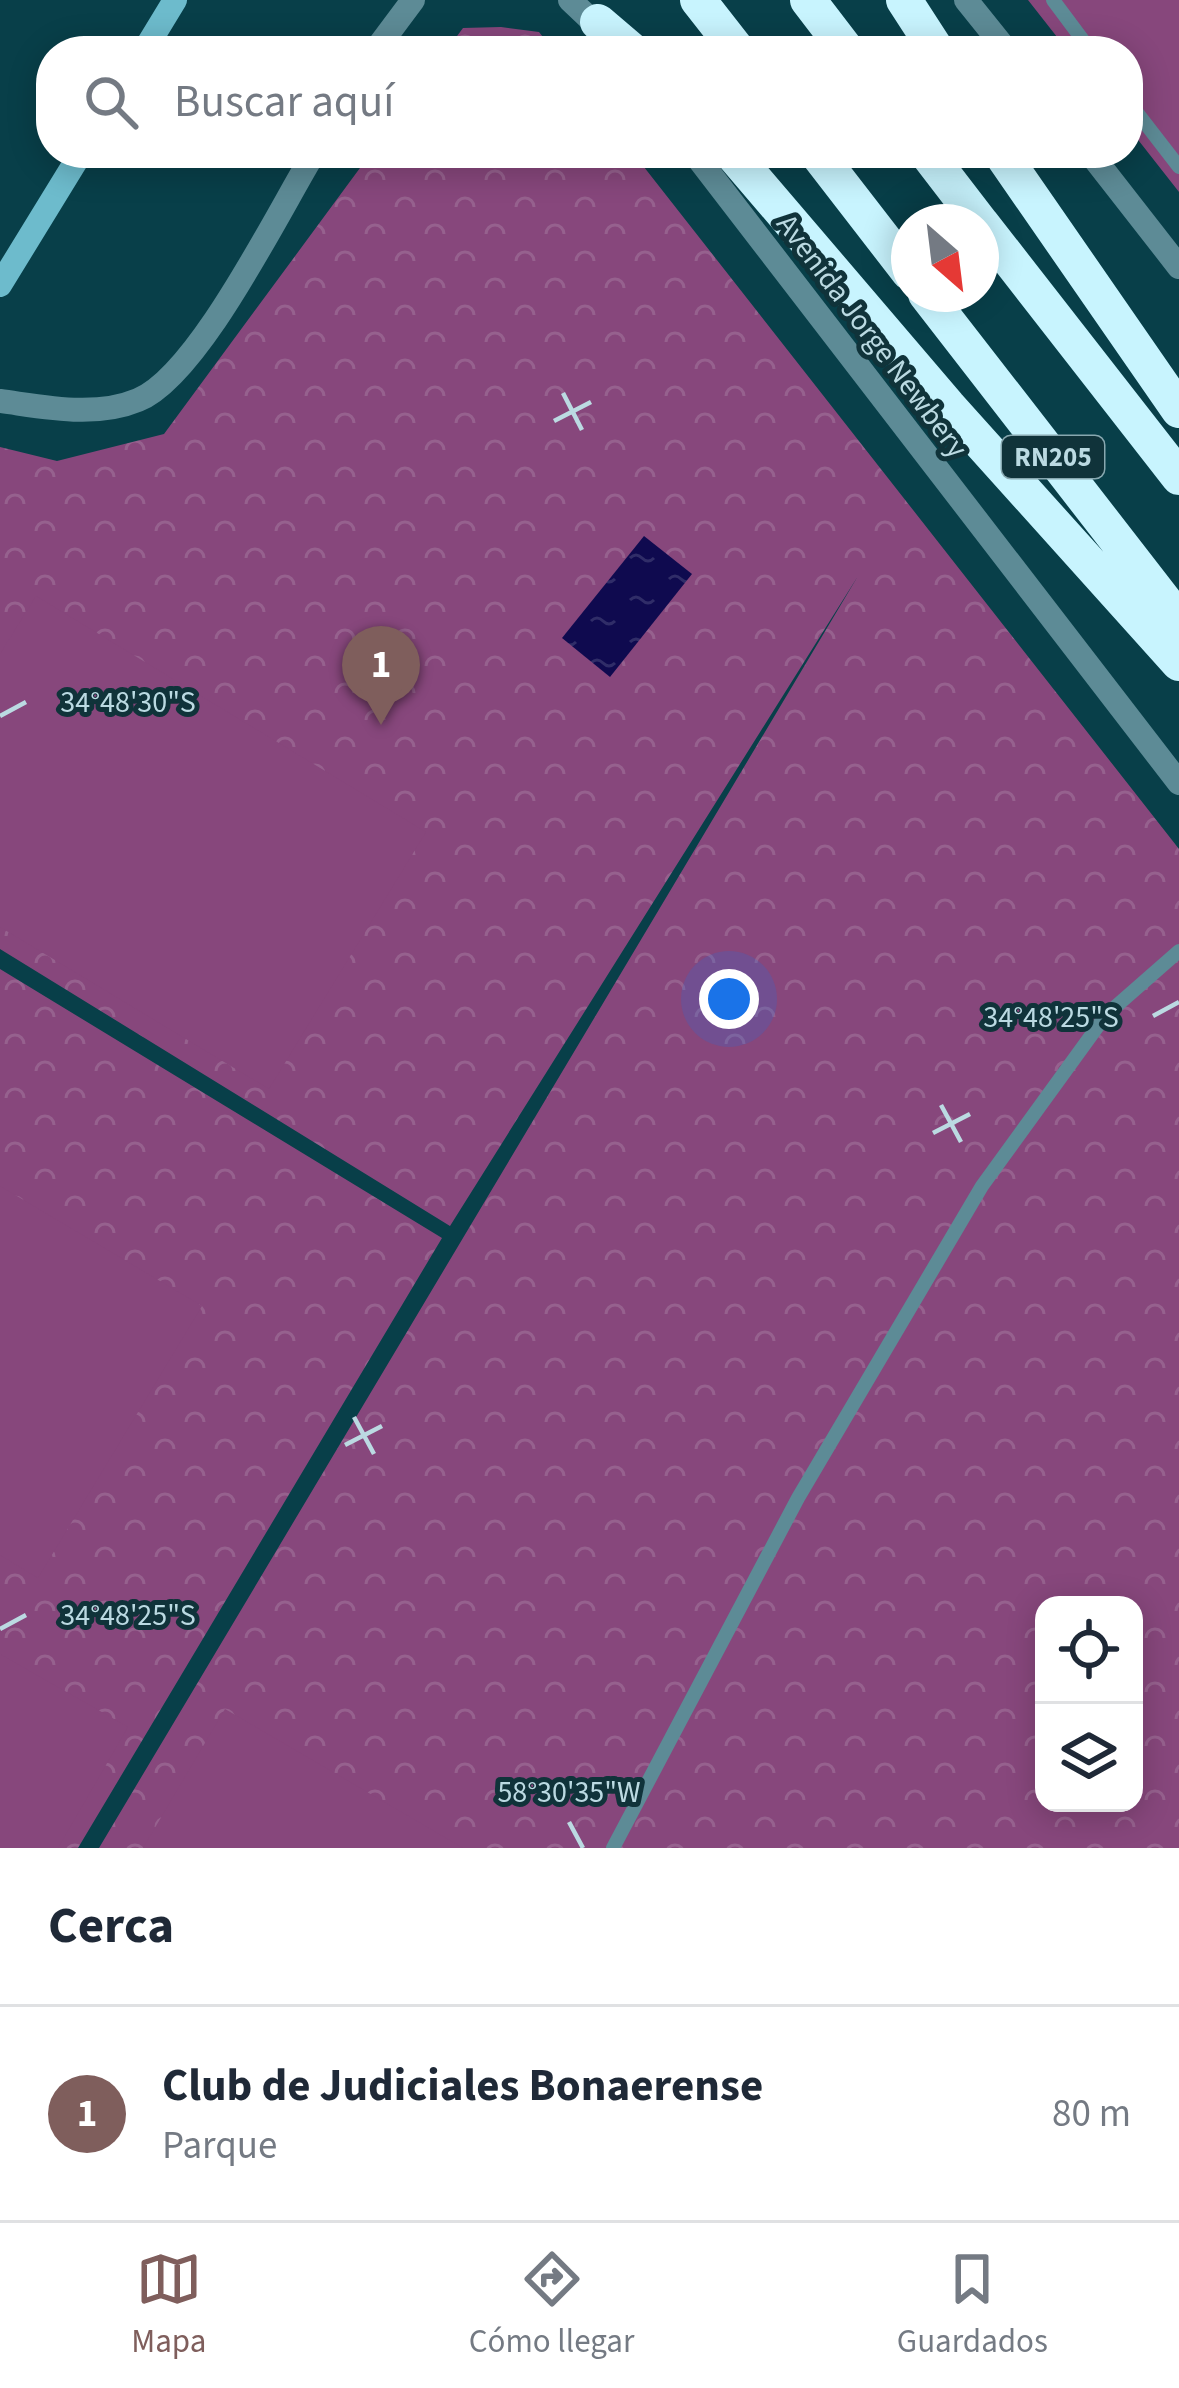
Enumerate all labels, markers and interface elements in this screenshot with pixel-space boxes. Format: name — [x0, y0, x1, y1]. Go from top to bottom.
search box — [36, 36, 1143, 168]
icon: search — [78, 69, 144, 135]
text: Buscar aquí — [174, 70, 394, 134]
north arrow — [891, 204, 999, 312]
street label: Avenida Jorge Newbery — [766, 205, 978, 467]
road number: RN205 — [1002, 436, 1104, 478]
pin: 1 — [342, 626, 420, 725]
text: 34°48'30"S — [60, 681, 196, 724]
your location — [699, 969, 759, 1029]
text: 34°48'25"S — [983, 996, 1119, 1039]
text: 34°48'25"S — [60, 1594, 196, 1637]
map controls — [1035, 1596, 1143, 1812]
button: locate — [1035, 1596, 1143, 1704]
button: layers — [1035, 1704, 1143, 1812]
text: 58°30'35"W — [497, 1771, 641, 1814]
text: Cerca — [48, 1890, 174, 1962]
text: Club de Judiciales Bonaerense — [162, 2054, 763, 2118]
text: 1 — [77, 2086, 97, 2142]
text: 80 m — [1052, 2086, 1131, 2142]
text: Parque — [162, 2118, 277, 2174]
tab: Mapa — [131, 2246, 206, 2365]
tab: Cómo llegar — [469, 2246, 634, 2365]
tab: Guardados — [897, 2246, 1048, 2365]

